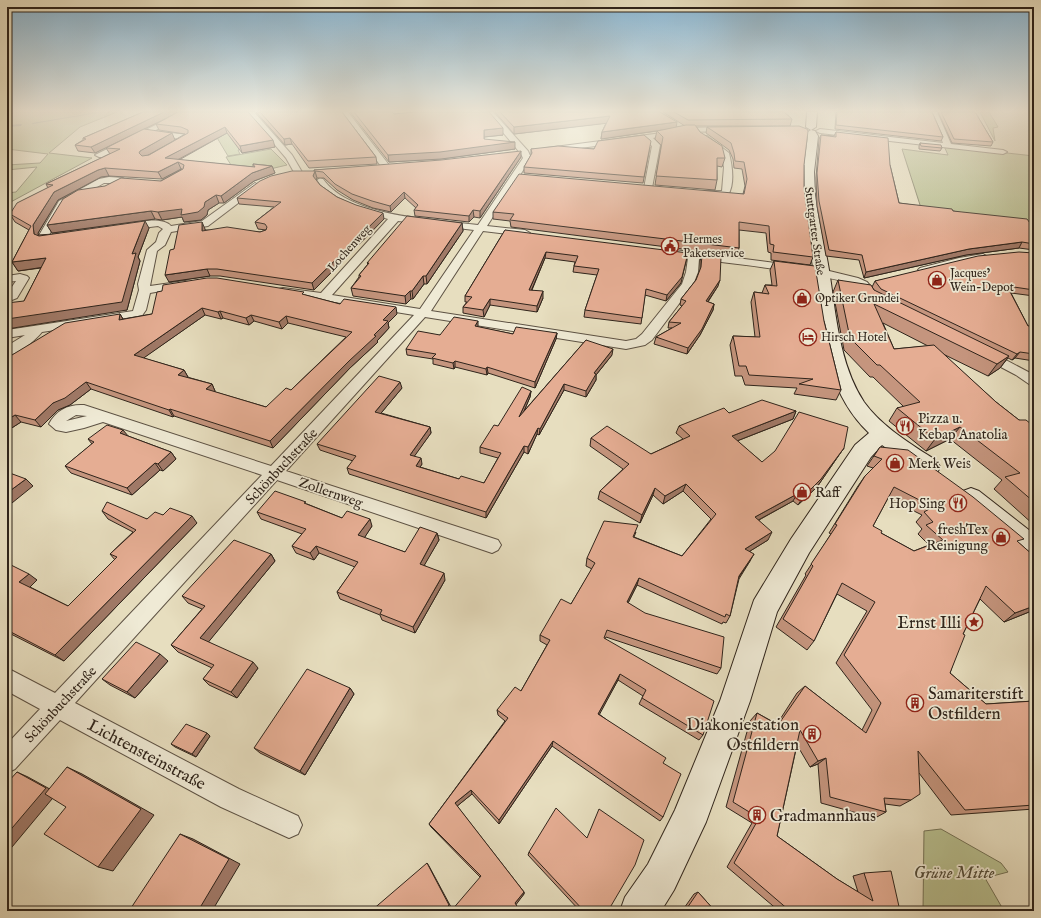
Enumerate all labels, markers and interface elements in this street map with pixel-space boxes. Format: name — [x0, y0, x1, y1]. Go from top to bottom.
street label: Stuttgarter Straße — [801, 186, 828, 277]
street label: Lochenweg — [324, 221, 375, 275]
place label: Hermes Paketservice — [683, 232, 745, 261]
public building icon: Hermes Paketservice — [660, 236, 680, 256]
place label: Jacques’ Wein-Depot — [948, 266, 1014, 296]
shop icon: Jacques’ Wein-Depot — [927, 270, 947, 290]
shop icon: Optiker Grundei — [792, 288, 812, 308]
place label: Optiker Grundei — [815, 291, 899, 307]
hotel icon: Hirsch Hotel — [798, 327, 818, 347]
place label: Hirsch Hotel — [821, 330, 888, 345]
place label: Pizza u. Kebap Anatolia — [918, 410, 1009, 444]
restaurant icon: Pizza u. Kebap Anatolia — [895, 416, 915, 436]
street label: Schönbuchstraße — [242, 424, 322, 509]
shop icon: Merk Weis — [885, 453, 905, 473]
place label: Merk Weis — [908, 455, 971, 473]
street label: Zollernweg — [296, 474, 366, 512]
shop icon: Raff — [792, 482, 812, 502]
place label: Raff — [815, 484, 842, 502]
restaurant icon: Hop Sing — [948, 493, 968, 513]
place label: Hop Sing — [889, 495, 945, 513]
place label: freshTex Reinigung — [926, 521, 988, 555]
shop icon: freshTex Reinigung — [991, 527, 1011, 547]
place icon: Ernst Illi — [964, 612, 984, 632]
place label: Ernst Illi — [897, 613, 961, 634]
street label: Schönbuchstraße — [21, 662, 101, 747]
place label: Samariterstift Ostfildern — [928, 684, 1024, 725]
building icon: Samariterstift Ostfildern — [905, 693, 925, 713]
street label: Lichtensteinstraße — [84, 715, 209, 795]
place label: Diakoniestation Ostfildern — [686, 715, 799, 756]
building icon: Diakoniestation Ostfildern — [802, 724, 822, 744]
building icon: Gradmannhaus — [747, 805, 767, 825]
place label: Gradmannhaus — [770, 806, 876, 827]
park label: Grüne Mitte — [913, 863, 995, 884]

